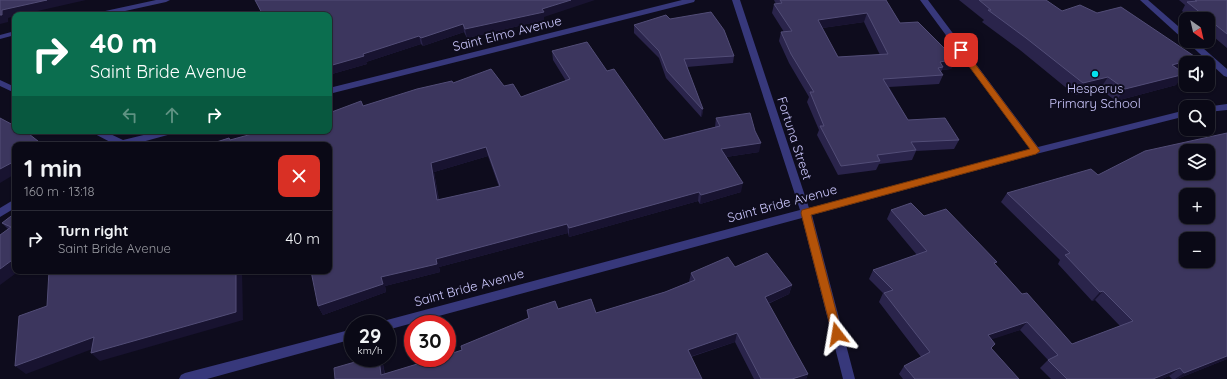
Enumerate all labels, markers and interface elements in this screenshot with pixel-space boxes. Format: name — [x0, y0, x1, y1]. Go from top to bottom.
street label: Saint Elmo Avenue — [451, 12, 563, 54]
north arrow — [1179, 12, 1215, 48]
map controls — [1179, 12, 1215, 268]
text: 40 m — [90, 25, 157, 60]
icon: right — [24, 28, 76, 80]
pin — [944, 33, 978, 67]
icon: arrive — [950, 39, 972, 61]
button: sound — [1179, 56, 1215, 92]
text: Saint Bride Avenue — [90, 60, 246, 83]
marker: Hesperus Primary School — [1090, 69, 1100, 79]
place label: Hesperus Primary School — [1049, 80, 1141, 111]
street label: Fortuna Street — [774, 94, 816, 182]
button: search — [1179, 100, 1215, 136]
icon: left — [119, 104, 141, 126]
icon: ahead — [161, 104, 183, 126]
icon: right — [203, 104, 225, 126]
button: layers — [1179, 144, 1215, 180]
text: 1 min — [24, 153, 82, 183]
button: close — [278, 155, 320, 197]
street label: Saint Bride Avenue — [725, 181, 839, 225]
text: 160 m · 13:18 — [24, 183, 94, 199]
button: + — [1179, 188, 1215, 224]
text: Turn right — [58, 221, 129, 240]
icon: right — [24, 228, 46, 250]
text: 40 m — [285, 229, 320, 248]
button: − — [1179, 232, 1215, 268]
text: Saint Bride Avenue — [58, 240, 171, 256]
street label: Saint Bride Avenue — [412, 265, 526, 309]
position arrow — [816, 313, 858, 355]
speed limit sign: 30 — [404, 315, 456, 367]
text: 29 — [359, 323, 381, 348]
text: km/h — [357, 344, 383, 357]

